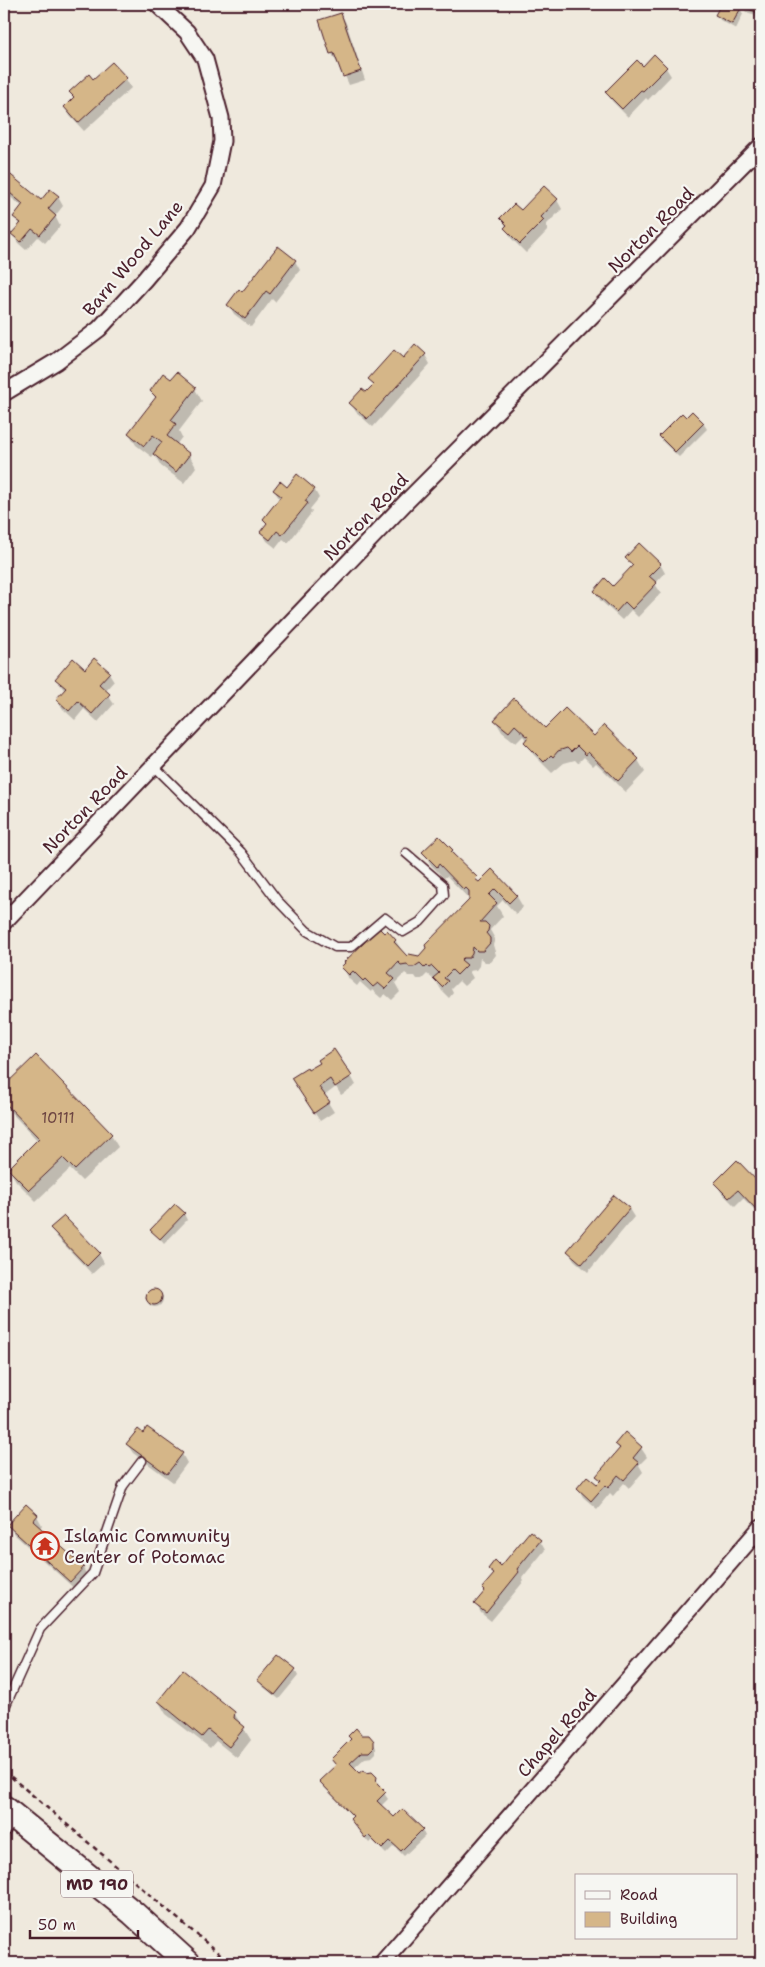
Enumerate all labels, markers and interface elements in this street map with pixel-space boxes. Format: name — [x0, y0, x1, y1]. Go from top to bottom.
street label: Norton Road — [603, 182, 699, 278]
street label: Barn Wood Lane — [77, 195, 189, 321]
street label: Norton Road — [318, 468, 414, 566]
street label: Norton Road — [37, 761, 133, 859]
house number: 10111 — [41, 1108, 75, 1128]
place label: Islamic Community Center of Potomac — [64, 1524, 230, 1569]
temple icon: Islamic Community Center of Potomac — [30, 1531, 60, 1561]
street label: Chapel Road — [512, 1684, 602, 1782]
road number: MD 190 — [61, 1870, 133, 1898]
legend — [575, 1874, 738, 1940]
text: Road — [620, 1885, 658, 1905]
scale bar — [30, 1907, 138, 1939]
text: Building — [620, 1909, 677, 1929]
text: 50 m — [38, 1915, 76, 1935]

